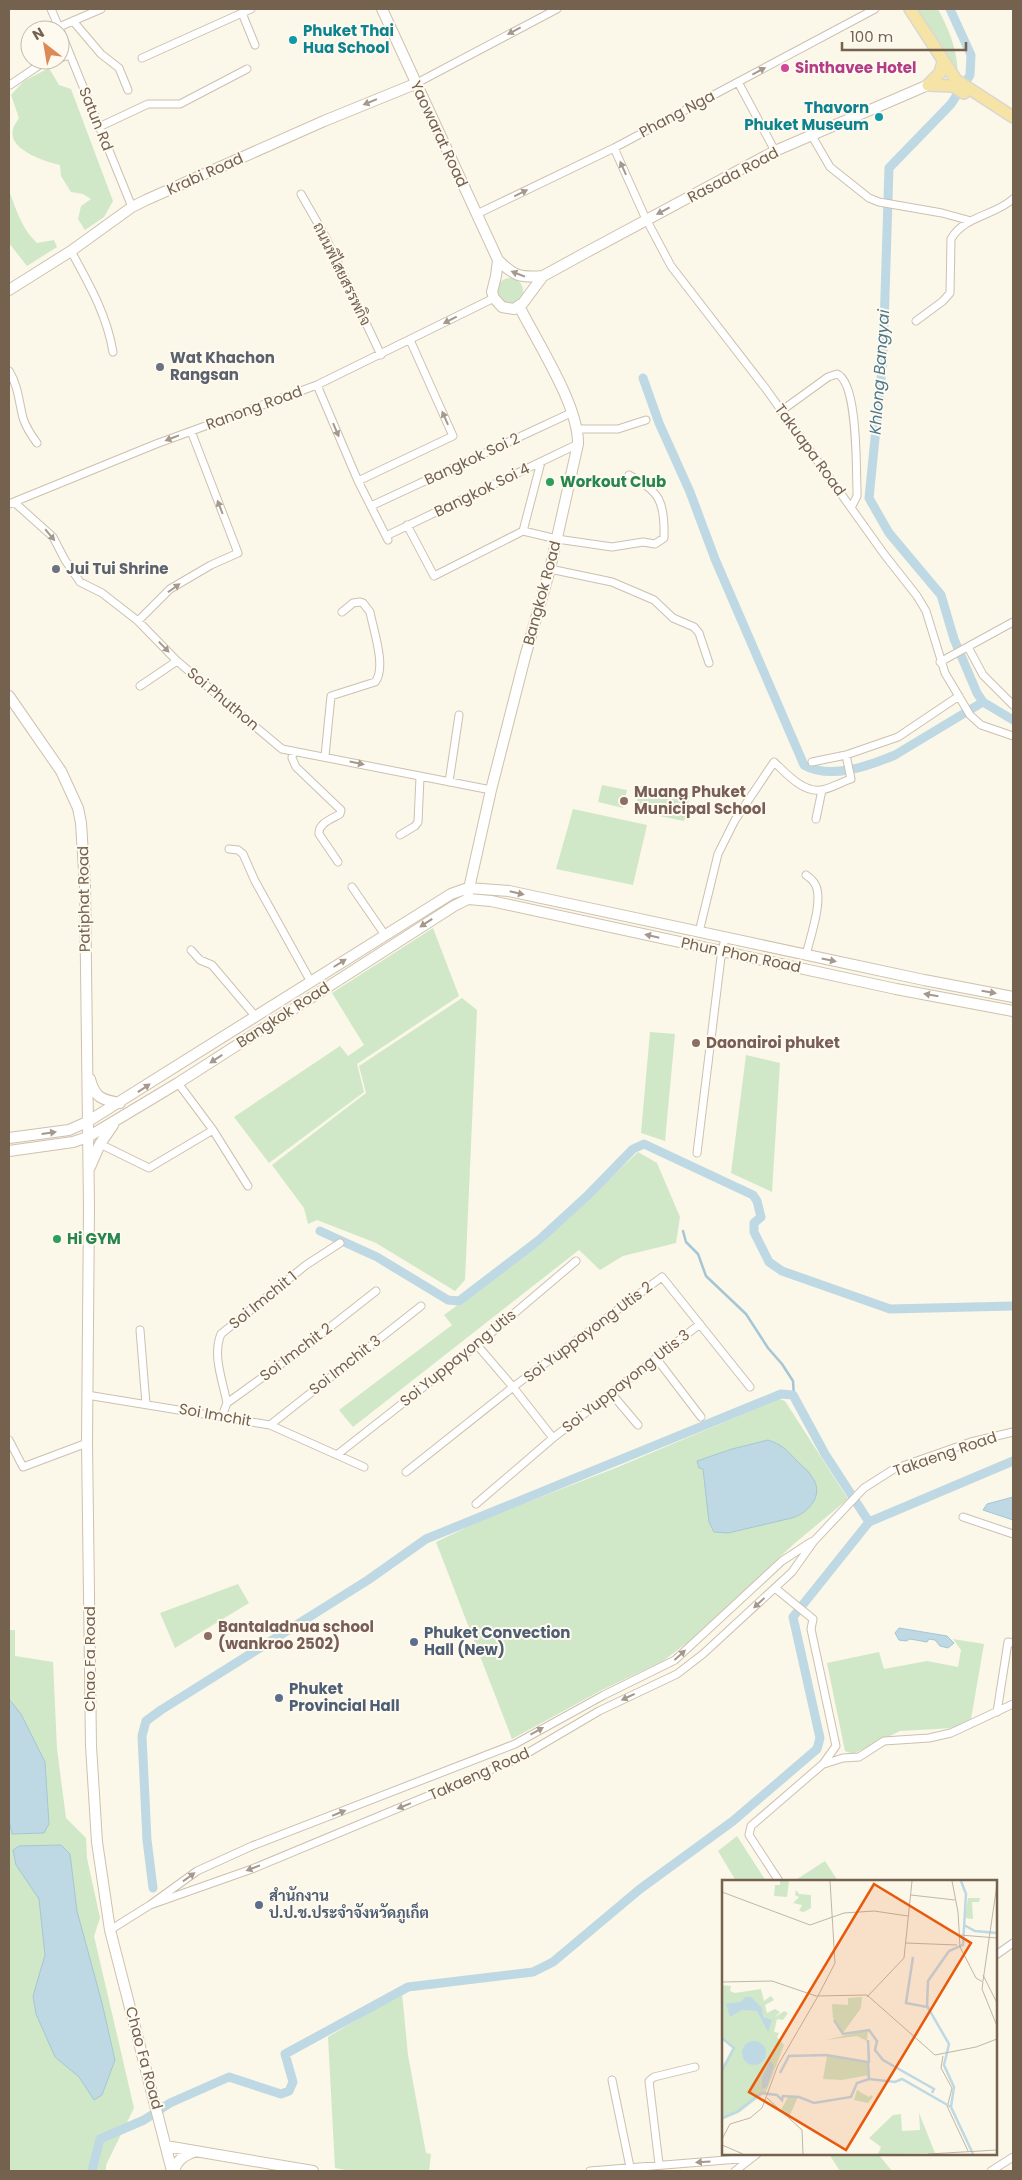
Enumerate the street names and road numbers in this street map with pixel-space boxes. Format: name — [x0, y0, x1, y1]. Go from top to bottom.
street label: Yaowarat Road — [406, 77, 473, 190]
street label: Satun Rd — [74, 84, 119, 154]
street label: Phang Nga — [635, 85, 718, 142]
street label: Rasada Road — [683, 142, 782, 207]
street label: Krabi Road — [163, 147, 246, 200]
street label: ถนนพิไสยสรรพกิจ — [308, 219, 377, 329]
street label: Ranong Road — [203, 380, 305, 435]
street label: Takuapa Road — [770, 399, 851, 500]
street label: Bangkok Soi 2 — [421, 427, 523, 490]
street label: Bangkok Soi 4 — [431, 457, 533, 522]
street label: Bangkok Road — [518, 538, 566, 647]
street label: Soi Phuthon — [183, 662, 264, 735]
street label: Patiphat Road — [72, 846, 95, 952]
street label: Phun Phon Road — [679, 932, 803, 977]
street label: Bangkok Road — [232, 977, 333, 1053]
street label: Soi Imchit 1 — [224, 1266, 301, 1334]
street label: Soi Yuppayong Utis 2 — [519, 1276, 656, 1387]
street label: Soi Yuppayong Utis — [395, 1304, 520, 1411]
street label: Soi Imchit 2 — [255, 1317, 336, 1386]
street label: Soi Yuppayong Utis 3 — [558, 1324, 694, 1437]
street label: Soi Imchit 3 — [304, 1330, 385, 1399]
street label: Soi Imchit — [177, 1398, 253, 1431]
street label: Takaeng Road — [890, 1426, 999, 1481]
street label: Chao Fa Road — [79, 1606, 100, 1712]
street label: Takaeng Road — [425, 1742, 532, 1805]
street label: Chao Fa Road — [121, 2004, 168, 2112]

